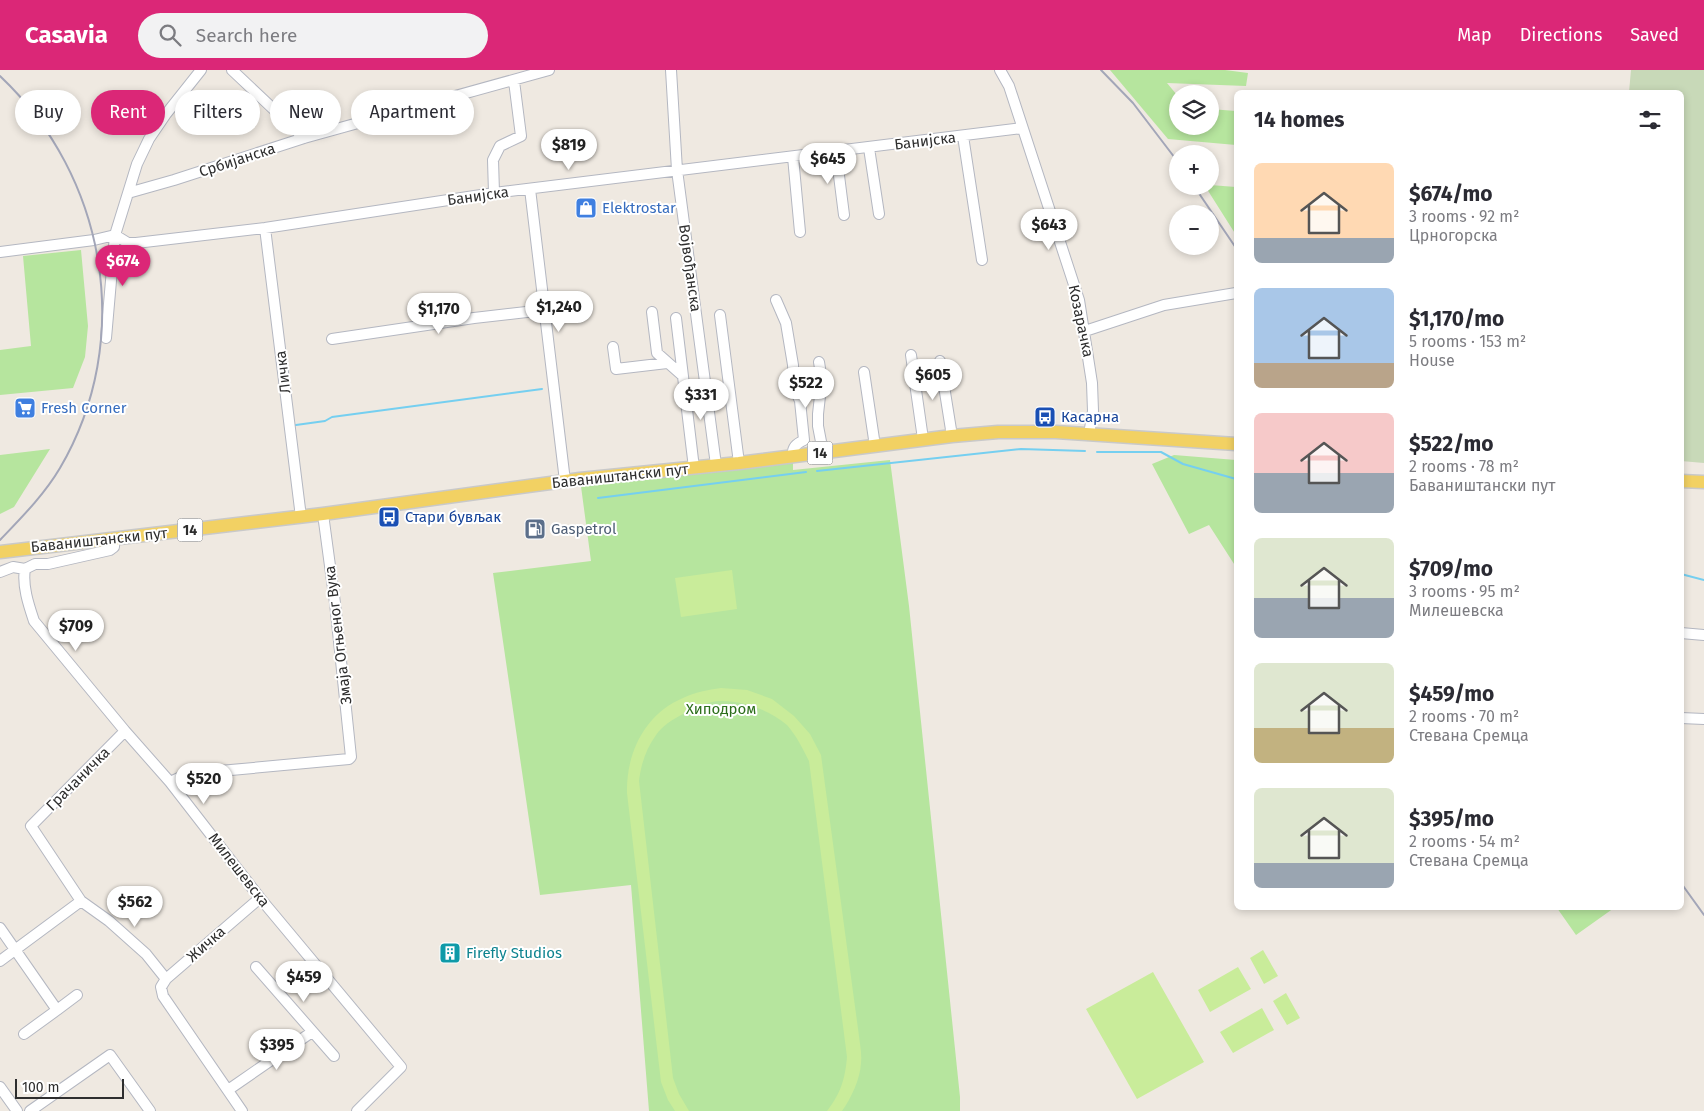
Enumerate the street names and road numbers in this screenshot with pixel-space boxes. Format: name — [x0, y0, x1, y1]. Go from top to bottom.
street label: Банијска — [893, 128, 957, 154]
street label: Србијанска — [197, 139, 277, 181]
street label: Банијска — [446, 183, 510, 209]
street label: Војвођанска — [675, 223, 705, 313]
street label: Козарачка — [1065, 283, 1097, 359]
street label: Личка — [271, 350, 295, 394]
road number: 14 — [808, 442, 832, 464]
street label: Баваништански пут — [551, 460, 689, 492]
road number: 14 — [178, 518, 202, 542]
street label: Баваништански пут — [30, 524, 168, 556]
street label: Змаја Огњеног Вука — [321, 565, 355, 705]
street label: Грачаничка — [42, 743, 114, 815]
street label: Милешевска — [205, 829, 273, 911]
street label: Жичка — [183, 922, 229, 966]

